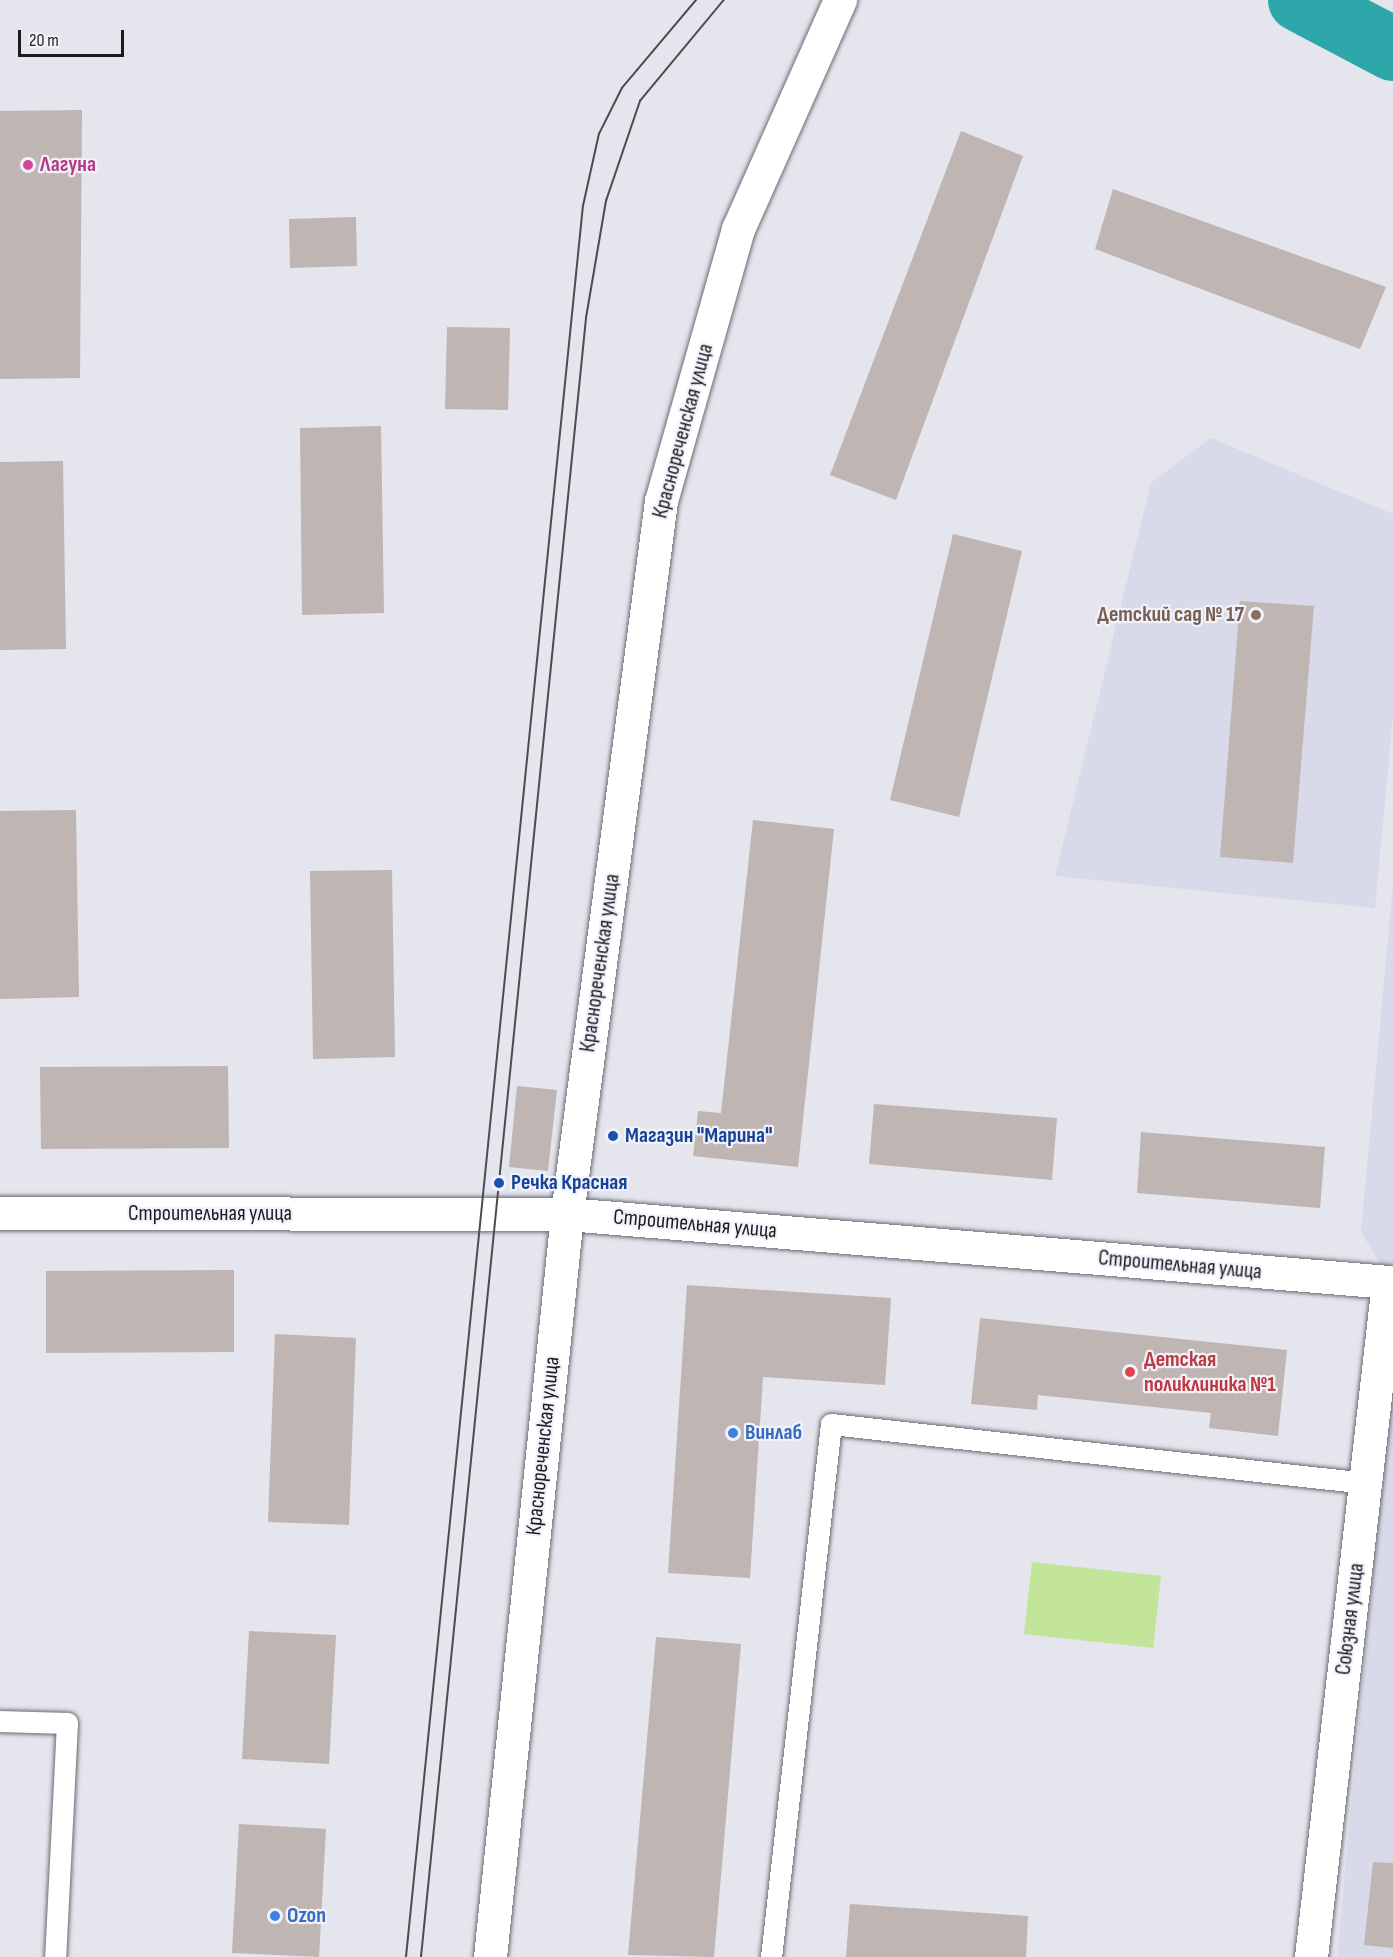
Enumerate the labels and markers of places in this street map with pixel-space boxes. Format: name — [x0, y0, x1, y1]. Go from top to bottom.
place label: Лагуна — [40, 152, 96, 178]
marker: Лагуна — [21, 158, 35, 172]
place label: Детский сад № 17 — [1097, 602, 1244, 628]
marker: Детский сад № 17 — [1249, 608, 1263, 622]
place label: Магазин "Марина" — [625, 1123, 773, 1149]
marker: Магазин "Марина" — [606, 1129, 620, 1143]
place label: Речка Красная — [511, 1170, 628, 1196]
marker: Речка Красная — [492, 1176, 506, 1190]
place label: Детская поликлиника №1 — [1144, 1346, 1276, 1398]
marker: Детская поликлиника №1 — [1121, 1363, 1139, 1381]
place label: Винлаб — [745, 1420, 802, 1446]
marker: Винлаб — [726, 1426, 740, 1440]
place label: Ozon — [287, 1903, 326, 1929]
marker: Ozon — [268, 1909, 282, 1923]

